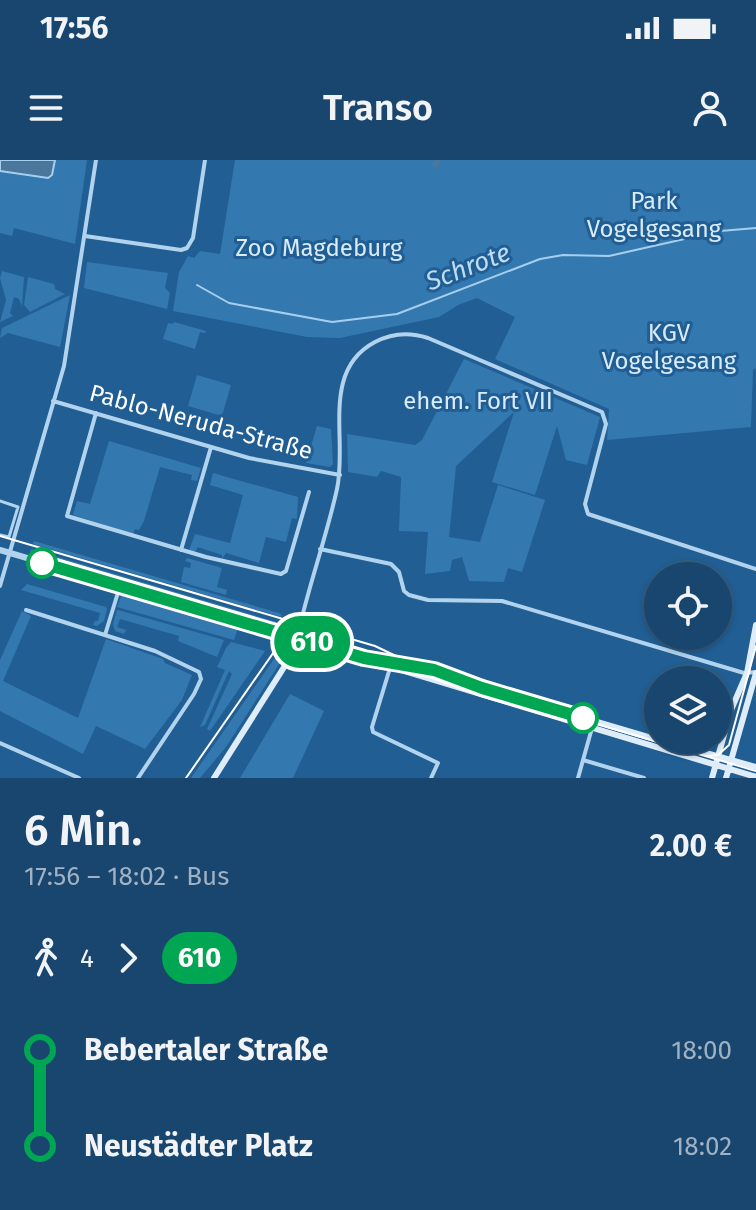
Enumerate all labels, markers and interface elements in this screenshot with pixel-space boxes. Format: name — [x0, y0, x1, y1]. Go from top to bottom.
text: 17:56 — [40, 10, 108, 46]
icon: menu — [24, 86, 68, 130]
text: Transo — [323, 86, 433, 130]
icon: person — [688, 86, 732, 130]
park label: Park Vogelgesang — [587, 187, 722, 243]
park label: Zoo Magdeburg — [235, 234, 403, 262]
water label: Schrote — [421, 237, 514, 298]
park label: KGV Vogelgesang — [602, 319, 737, 375]
street label: Pablo-Neruda-Straße — [86, 379, 316, 465]
park label: ehem. Fort VII — [403, 387, 553, 415]
unlabelled marker — [27, 548, 57, 578]
map controls — [644, 562, 732, 754]
button: locate — [644, 562, 732, 650]
line badge: 610 — [266, 616, 358, 668]
text: 610 — [290, 625, 334, 658]
button: layers — [644, 666, 732, 754]
unlabelled marker — [568, 703, 598, 733]
text: 6 Min. — [24, 804, 142, 857]
text: 2.00 € — [650, 828, 732, 864]
text: 17:56 – 18:02 · Bus — [24, 861, 229, 892]
icon: walk — [24, 936, 68, 980]
icon: forward — [106, 936, 150, 980]
text: 610 — [178, 941, 221, 974]
text: 4 — [80, 943, 94, 974]
text: Bebertaler Straße — [84, 1032, 328, 1068]
text: 18:00 — [671, 1035, 732, 1066]
text: Neustädter Platz — [84, 1128, 313, 1164]
text: 18:02 — [673, 1131, 732, 1162]

